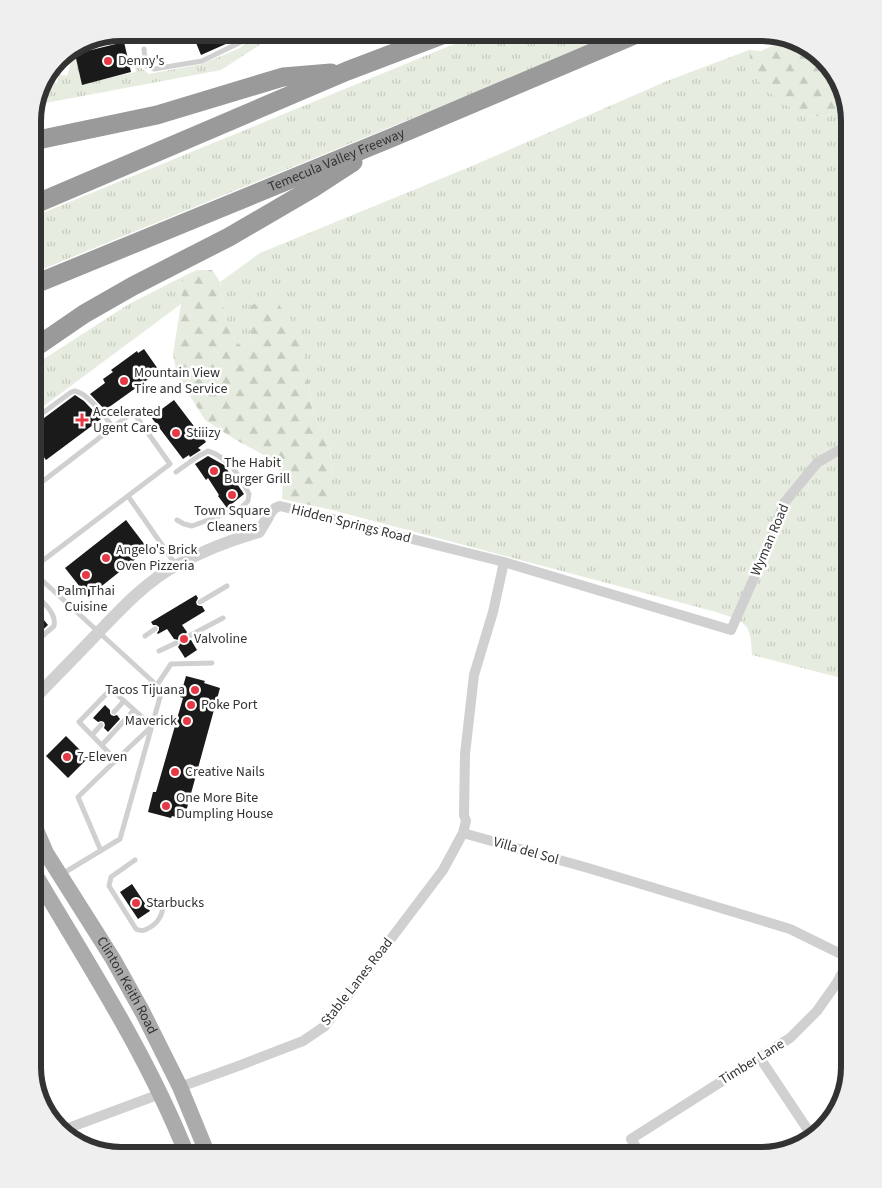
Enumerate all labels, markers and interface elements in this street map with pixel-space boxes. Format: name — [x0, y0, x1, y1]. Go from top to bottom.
place label: Denny's — [118, 51, 165, 71]
marker: Denny's — [102, 55, 114, 67]
street label: Temecula Valley Freeway — [265, 123, 408, 197]
place label: Mountain View Tire and Service — [134, 363, 227, 399]
marker: Mountain View Tire and Service — [118, 375, 130, 387]
place label: Accelerated Ugent Care — [93, 402, 161, 438]
marker: Accelerated Ugent Care — [75, 413, 89, 427]
place label: Stiiizy — [186, 423, 221, 443]
marker: Stiiizy — [170, 427, 182, 439]
place label: The Habit Burger Grill — [224, 453, 291, 489]
marker: The Habit Burger Grill — [208, 465, 220, 477]
marker: Town Square Cleaners — [226, 489, 238, 501]
street label: Hidden Springs Road — [289, 499, 413, 549]
place label: Town Square Cleaners — [194, 501, 270, 537]
street label: Wyman Road — [746, 501, 794, 579]
place label: Angelo's Brick Oven Pizzeria — [116, 540, 198, 576]
marker: Angelo's Brick Oven Pizzeria — [100, 552, 112, 564]
marker: Palm Thai Cuisine — [80, 569, 92, 581]
place label: Palm Thai Cuisine — [57, 581, 115, 617]
place label: Valvoline — [194, 629, 247, 649]
marker: Valvoline — [178, 633, 190, 645]
place label: Tacos Tijuana — [105, 680, 185, 700]
marker: Tacos Tijuana — [189, 684, 201, 696]
place label: Poke Port — [201, 695, 258, 715]
marker: Poke Port — [185, 699, 197, 711]
place label: Maverick — [125, 711, 177, 731]
marker: Maverick — [181, 715, 193, 727]
place label: 7-Eleven — [77, 747, 127, 767]
marker: 7-Eleven — [61, 751, 73, 763]
place label: Creative Nails — [185, 762, 265, 782]
marker: Creative Nails — [169, 766, 181, 778]
place label: One More Bite Dumpling House — [176, 788, 273, 824]
marker: One More Bite Dumpling House — [160, 800, 172, 812]
street label: Villa del Sol — [491, 832, 562, 870]
place label: Starbucks — [146, 893, 204, 913]
marker: Starbucks — [130, 897, 142, 909]
street label: Clinton Keith Road — [91, 933, 162, 1038]
street label: Stable Lanes Road — [316, 934, 398, 1030]
street label: Timber Lane — [716, 1034, 788, 1090]

